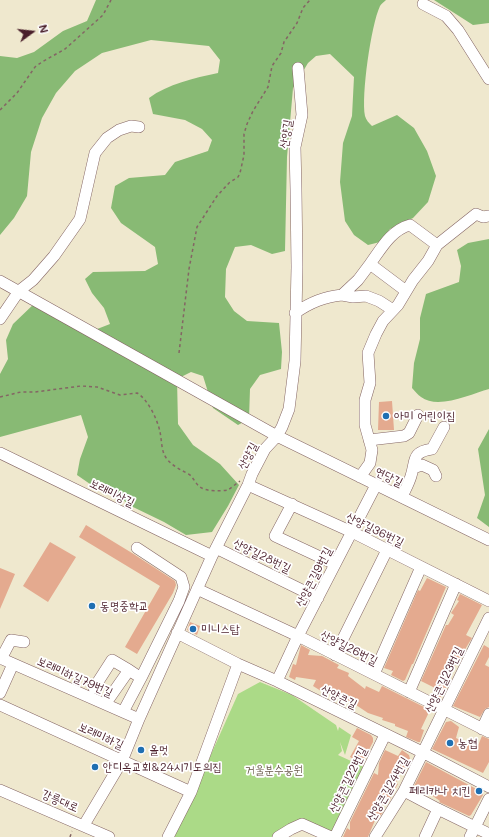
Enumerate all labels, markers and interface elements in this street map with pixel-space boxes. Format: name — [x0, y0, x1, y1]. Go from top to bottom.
north arrow — [12, 12, 52, 52]
text: N — [36, 23, 52, 35]
street label: 산양길 — [277, 119, 295, 149]
place label: 아미 어린이집 — [394, 409, 456, 423]
marker: 아미 어린이집 — [381, 411, 391, 421]
street label: 산양길 — [235, 440, 261, 472]
street label: 연당길 — [373, 464, 405, 490]
street label: 보래미상길 — [87, 476, 137, 510]
street label: 산양길36번길 — [344, 510, 406, 550]
street label: 산양길28번길 — [231, 536, 293, 576]
street label: 산양큰길9번길 — [293, 545, 335, 609]
place label: 동명중학교 — [100, 599, 148, 613]
marker: 동명중학교 — [87, 601, 97, 611]
place label: 미니스탑 — [201, 622, 240, 636]
marker: 미니스탑 — [188, 624, 198, 634]
street label: 산양길26번길 — [318, 627, 380, 669]
street label: 산양큰길23번길 — [422, 645, 466, 715]
street label: 보래미하길79번길 — [35, 654, 115, 700]
street label: 산양큰길 — [318, 682, 360, 712]
street label: 보래미하길 — [76, 720, 126, 752]
place label: 농협 — [458, 736, 477, 750]
marker: 농협 — [445, 738, 455, 748]
place label: 올멋 — [149, 743, 168, 757]
marker: 올멋 — [136, 745, 146, 755]
street label: 산양큰길22번길 — [326, 745, 370, 815]
street label: 산양큰길24번길 — [364, 754, 412, 824]
place label: 안디옥교회&24시기도의집 — [103, 760, 222, 774]
marker: 안디옥교회&24시기도의집 — [90, 762, 100, 772]
park label: 거울분수공원 — [245, 763, 303, 777]
place label: 페리카나 치킨 — [409, 784, 471, 798]
marker: 페리카나 치킨 — [474, 786, 484, 796]
street label: 강릉대로 — [39, 787, 81, 815]

